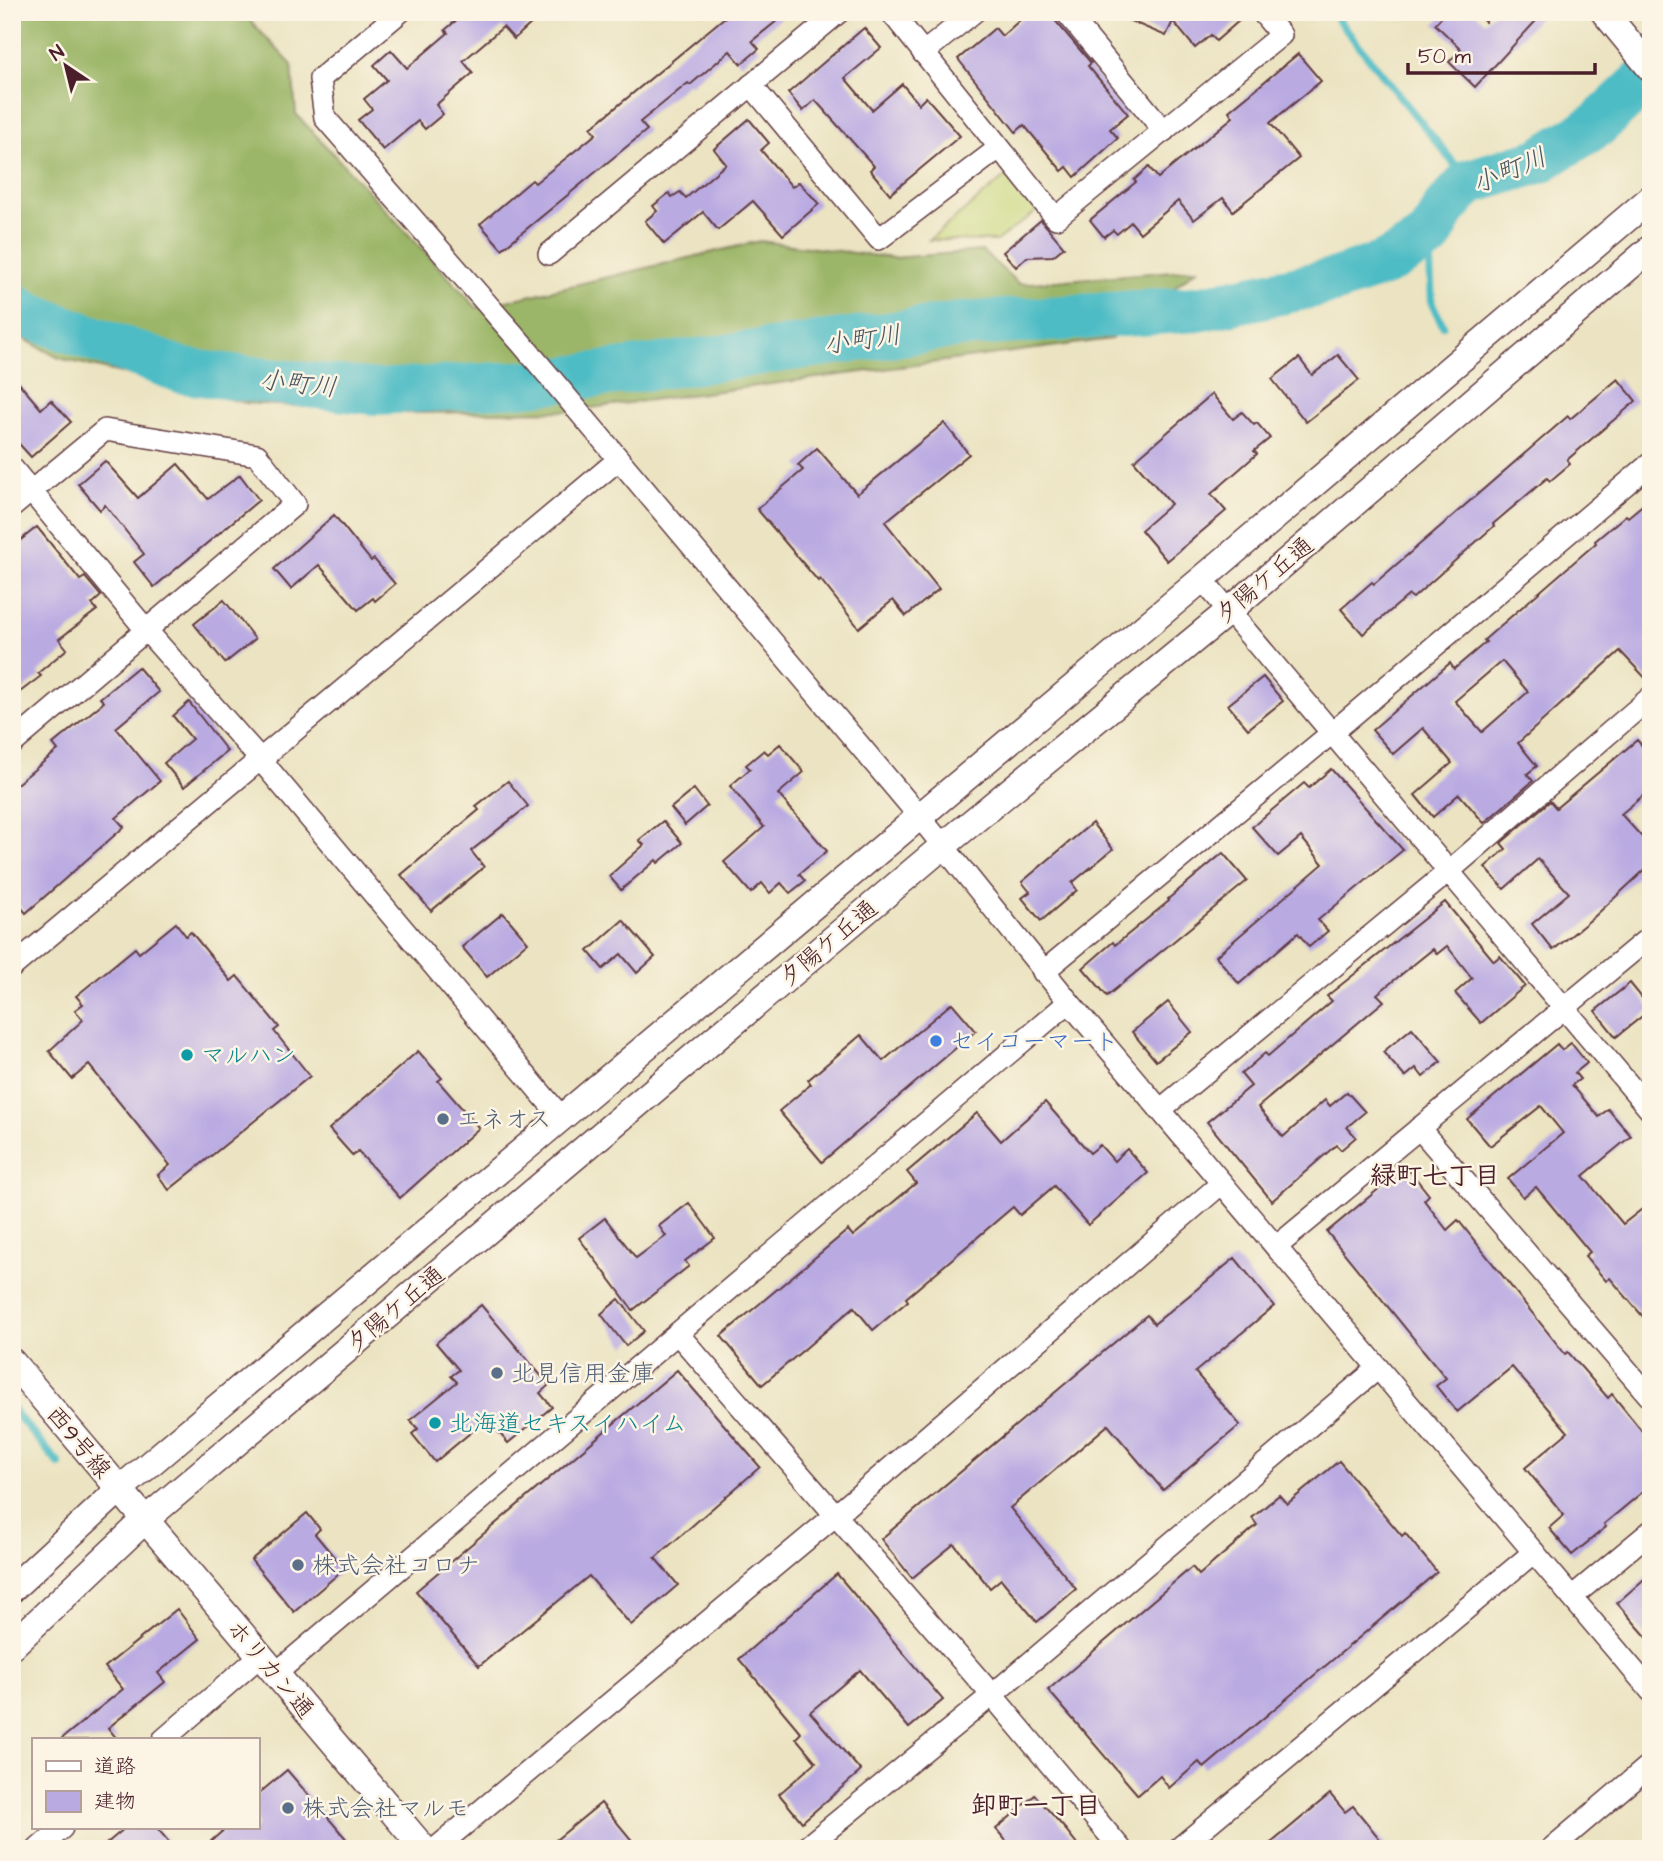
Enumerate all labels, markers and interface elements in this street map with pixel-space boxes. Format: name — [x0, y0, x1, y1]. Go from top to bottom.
north arrow — [32, 32, 102, 102]
scale bar — [1408, 32, 1595, 76]
text: N — [44, 39, 70, 68]
text: 50 m — [1418, 42, 1472, 71]
water label: 小町川 — [1466, 139, 1552, 203]
water label: 小町川 — [821, 317, 903, 363]
water label: 小町川 — [257, 362, 339, 406]
street label: 夕陽ケ丘通 — [1208, 529, 1322, 632]
street label: 夕陽ケ丘通 — [772, 892, 886, 995]
place label: セイコーマート — [950, 1025, 1118, 1059]
marker: セイコーマート — [928, 1033, 944, 1049]
place label: マルハン — [201, 1039, 296, 1073]
marker: マルハン — [179, 1047, 195, 1063]
place label: エネオス — [457, 1103, 552, 1137]
marker: エネオス — [435, 1111, 451, 1127]
district label: 緑町七丁目 — [1370, 1158, 1500, 1194]
street label: 夕陽ケ丘通 — [339, 1258, 453, 1361]
place label: 北見信用金庫 — [511, 1357, 655, 1391]
marker: 北見信用金庫 — [489, 1365, 505, 1381]
street label: 西9号線 — [38, 1399, 119, 1486]
place label: 北海道セキスイハイム — [449, 1407, 687, 1441]
marker: 北海道セキスイハイム — [427, 1415, 443, 1431]
place label: 株式会社コロナ — [312, 1549, 480, 1583]
marker: 株式会社コロナ — [290, 1557, 306, 1573]
street label: ホリカン通 — [219, 1613, 322, 1727]
legend — [32, 1738, 259, 1829]
text: 道路 — [94, 1752, 136, 1781]
text: 建物 — [94, 1787, 136, 1816]
district label: 卸町一丁目 — [971, 1788, 1101, 1824]
place label: 株式会社マルモ — [302, 1792, 470, 1826]
marker: 株式会社マルモ — [280, 1800, 296, 1816]

